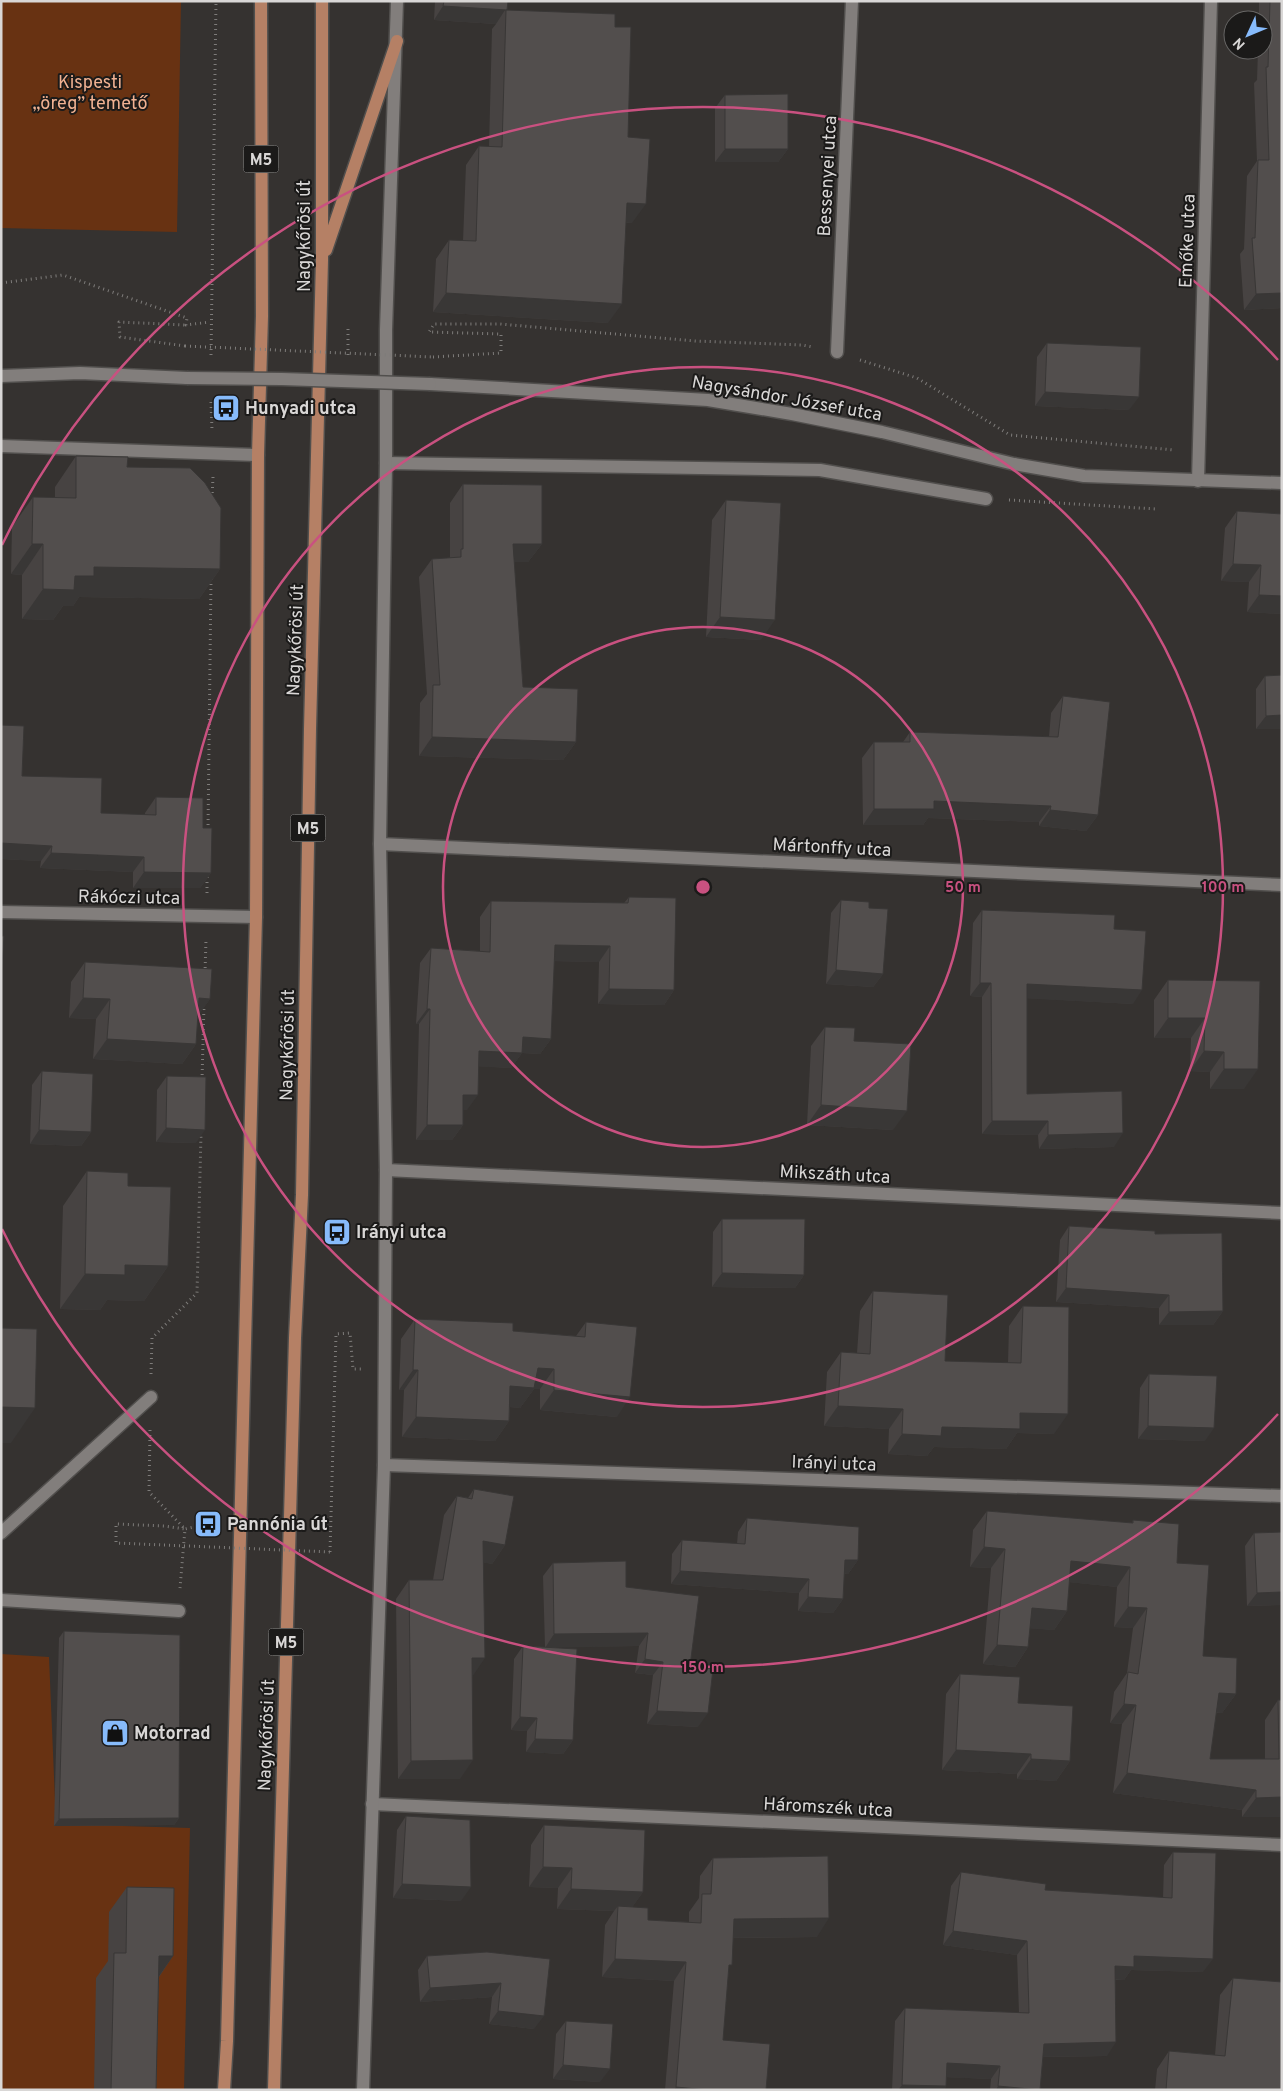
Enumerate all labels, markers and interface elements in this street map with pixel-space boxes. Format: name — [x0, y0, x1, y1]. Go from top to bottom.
north arrow — [1223, 10, 1273, 60]
text: N — [1230, 33, 1249, 53]
park label: Kispesti „öreg” temető — [33, 72, 148, 116]
street label: Bessenyei utca — [814, 115, 843, 237]
road number: M5 — [244, 146, 278, 172]
street label: Nagykőrösi út — [294, 180, 317, 292]
street label: Emőke utca — [1175, 194, 1202, 289]
street label: Nagysándor József utca — [690, 371, 884, 428]
bus stop icon: Hunyadi utca — [211, 393, 241, 423]
place label: Hunyadi utca — [245, 398, 356, 421]
street label: Nagykőrösi út — [283, 584, 310, 696]
road number: M5 — [290, 814, 326, 841]
street label: Mártonffy utca — [772, 834, 892, 863]
centre of rings — [694, 878, 712, 896]
text: 50 m — [945, 879, 981, 898]
text: 100 m — [1202, 879, 1244, 898]
street label: Rákóczi utca — [78, 886, 180, 911]
street label: Nagykőrösi út — [276, 989, 301, 1101]
street label: Mikszáth utca — [779, 1161, 891, 1190]
bus stop icon: Irányi utca — [322, 1217, 352, 1247]
place label: Irányi utca — [356, 1222, 446, 1245]
street label: Irányi utca — [791, 1452, 877, 1477]
bus stop icon: Pannónia út — [193, 1509, 223, 1539]
place label: Pannónia út — [227, 1514, 328, 1537]
road number: M5 — [268, 1628, 304, 1655]
text: 150 m — [682, 1659, 724, 1678]
street label: Nagykőrösi út — [254, 1679, 281, 1791]
shop icon: Motorrad — [100, 1718, 130, 1748]
place label: Motorrad — [134, 1723, 211, 1746]
street label: Háromszék utca — [763, 1794, 893, 1823]

